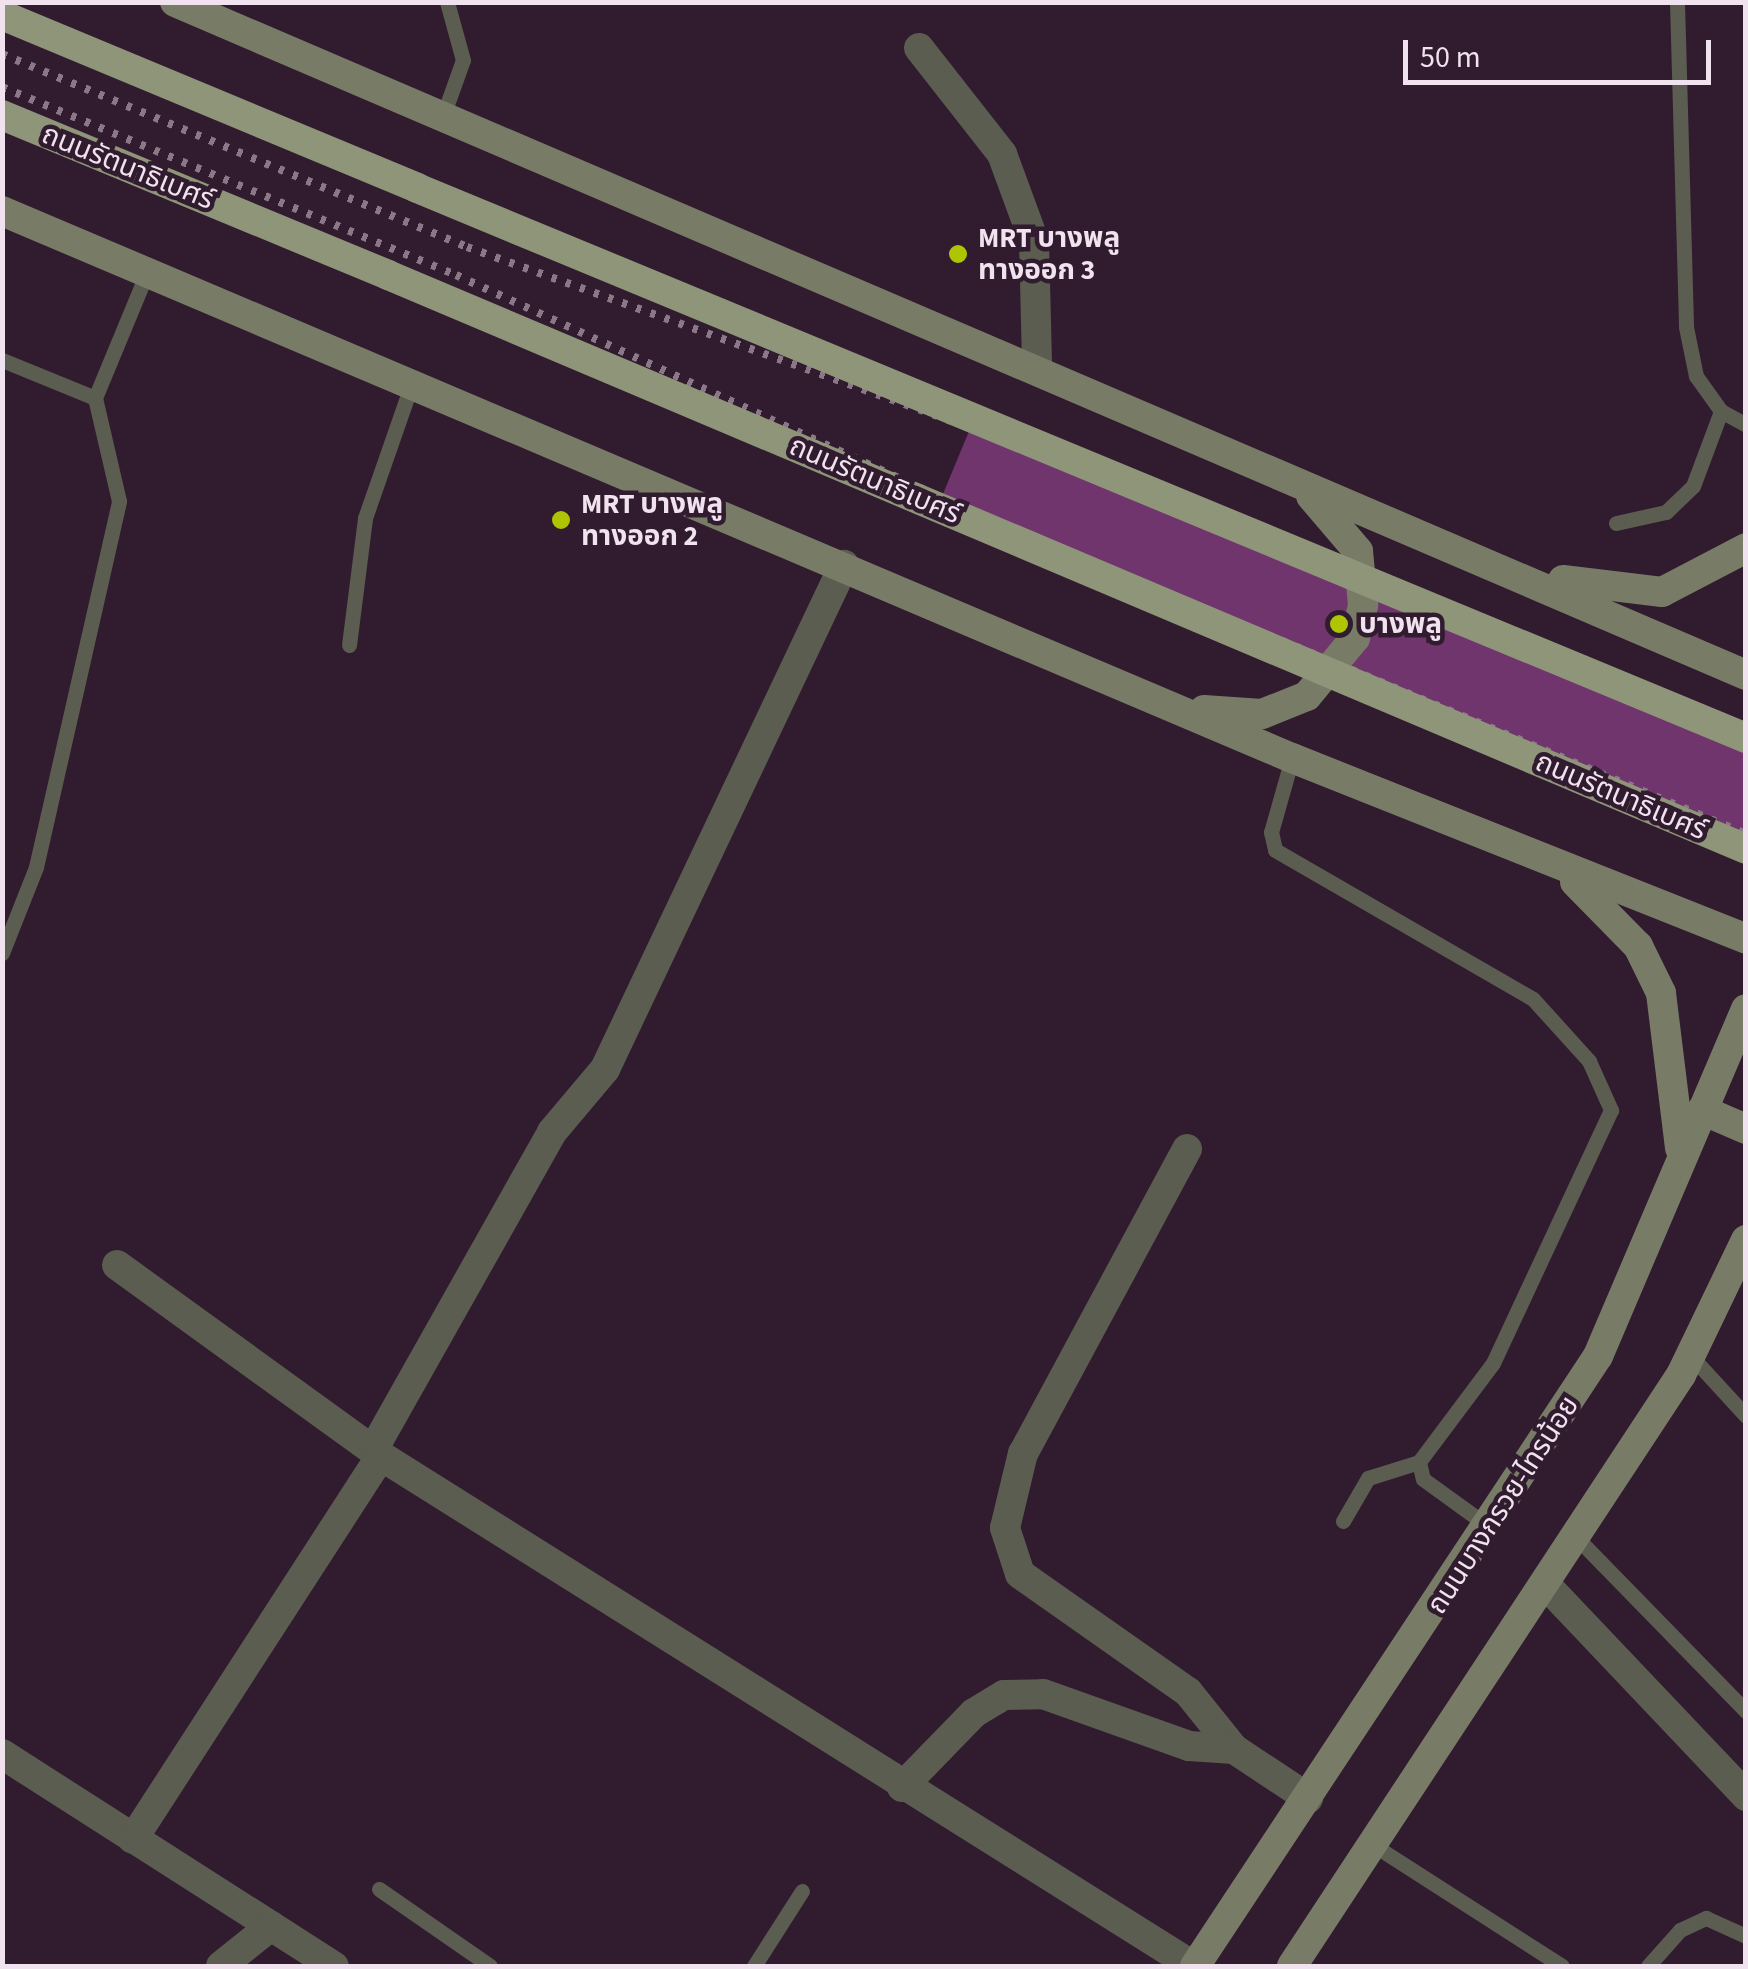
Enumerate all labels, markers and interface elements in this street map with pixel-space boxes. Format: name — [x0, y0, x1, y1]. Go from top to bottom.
scale bar — [1408, 20, 1716, 82]
text: 50 m — [1420, 36, 1481, 79]
street label: ถนนรัตนาธิเบศร์ — [37, 117, 219, 217]
place label: MRT บางพลู ทางออก 3 — [978, 221, 1120, 287]
marker: MRT บางพลู ทางออก 3 — [947, 243, 969, 265]
street label: ถนนรัตนาธิเบศร์ — [784, 429, 966, 531]
place label: MRT บางพลู ทางออก 2 — [581, 487, 723, 553]
marker: MRT บางพลู ทางออก 2 — [550, 509, 572, 531]
place label: บางพลู — [1359, 607, 1442, 641]
marker: บางพลู — [1328, 613, 1350, 635]
street label: ถนนรัตนาธิเบศร์ — [1530, 745, 1712, 847]
street label: ถนนบางกรวย-ไทรน้อย — [1420, 1390, 1586, 1620]

